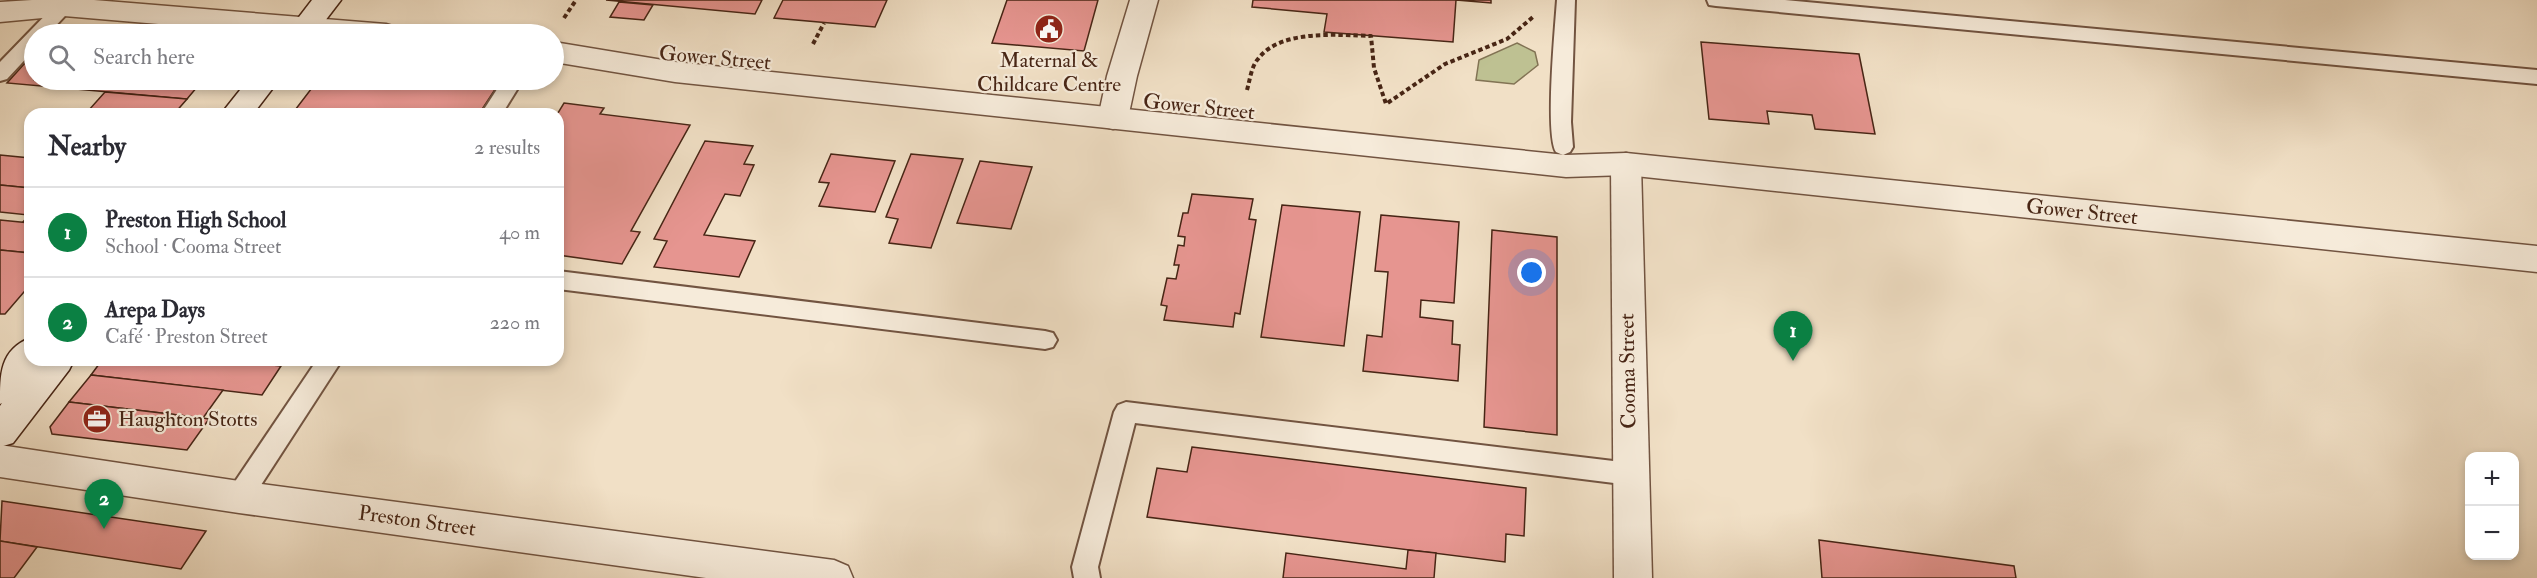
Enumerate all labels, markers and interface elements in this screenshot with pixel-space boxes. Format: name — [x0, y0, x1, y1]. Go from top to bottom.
public building icon: Maternal & Childcare Centre — [1033, 13, 1065, 45]
search box — [24, 24, 564, 90]
street label: Gower Street — [658, 40, 772, 76]
icon: search — [45, 41, 78, 74]
text: Search here — [93, 43, 195, 71]
place label: Maternal & Childcare Centre — [977, 47, 1121, 98]
street label: Gower Street — [1142, 88, 1256, 126]
text: Nearby — [48, 131, 126, 163]
text: 2 results — [474, 135, 540, 160]
street label: Gower Street — [2025, 193, 2139, 231]
text: Preston High School — [105, 206, 286, 234]
text: 1 — [64, 220, 71, 245]
text: 40 m — [499, 220, 540, 245]
text: School · Cooma Street — [105, 234, 281, 259]
your location — [1517, 258, 1546, 287]
text: Arepa Days — [105, 296, 205, 324]
text: 2 — [62, 310, 73, 335]
text: 220 m — [490, 310, 540, 335]
pin: 1 — [1774, 312, 1812, 361]
street label: Cooma Street — [1613, 313, 1643, 429]
text: Café · Preston Street — [105, 324, 268, 349]
office icon: Haughton Stotts — [81, 403, 113, 435]
place label: Haughton Stotts — [118, 406, 257, 433]
map controls — [2465, 452, 2519, 560]
button: + — [2465, 452, 2519, 506]
pin: 2 — [84, 480, 124, 529]
street label: Preston Street — [356, 499, 478, 543]
button: − — [2465, 506, 2519, 560]

